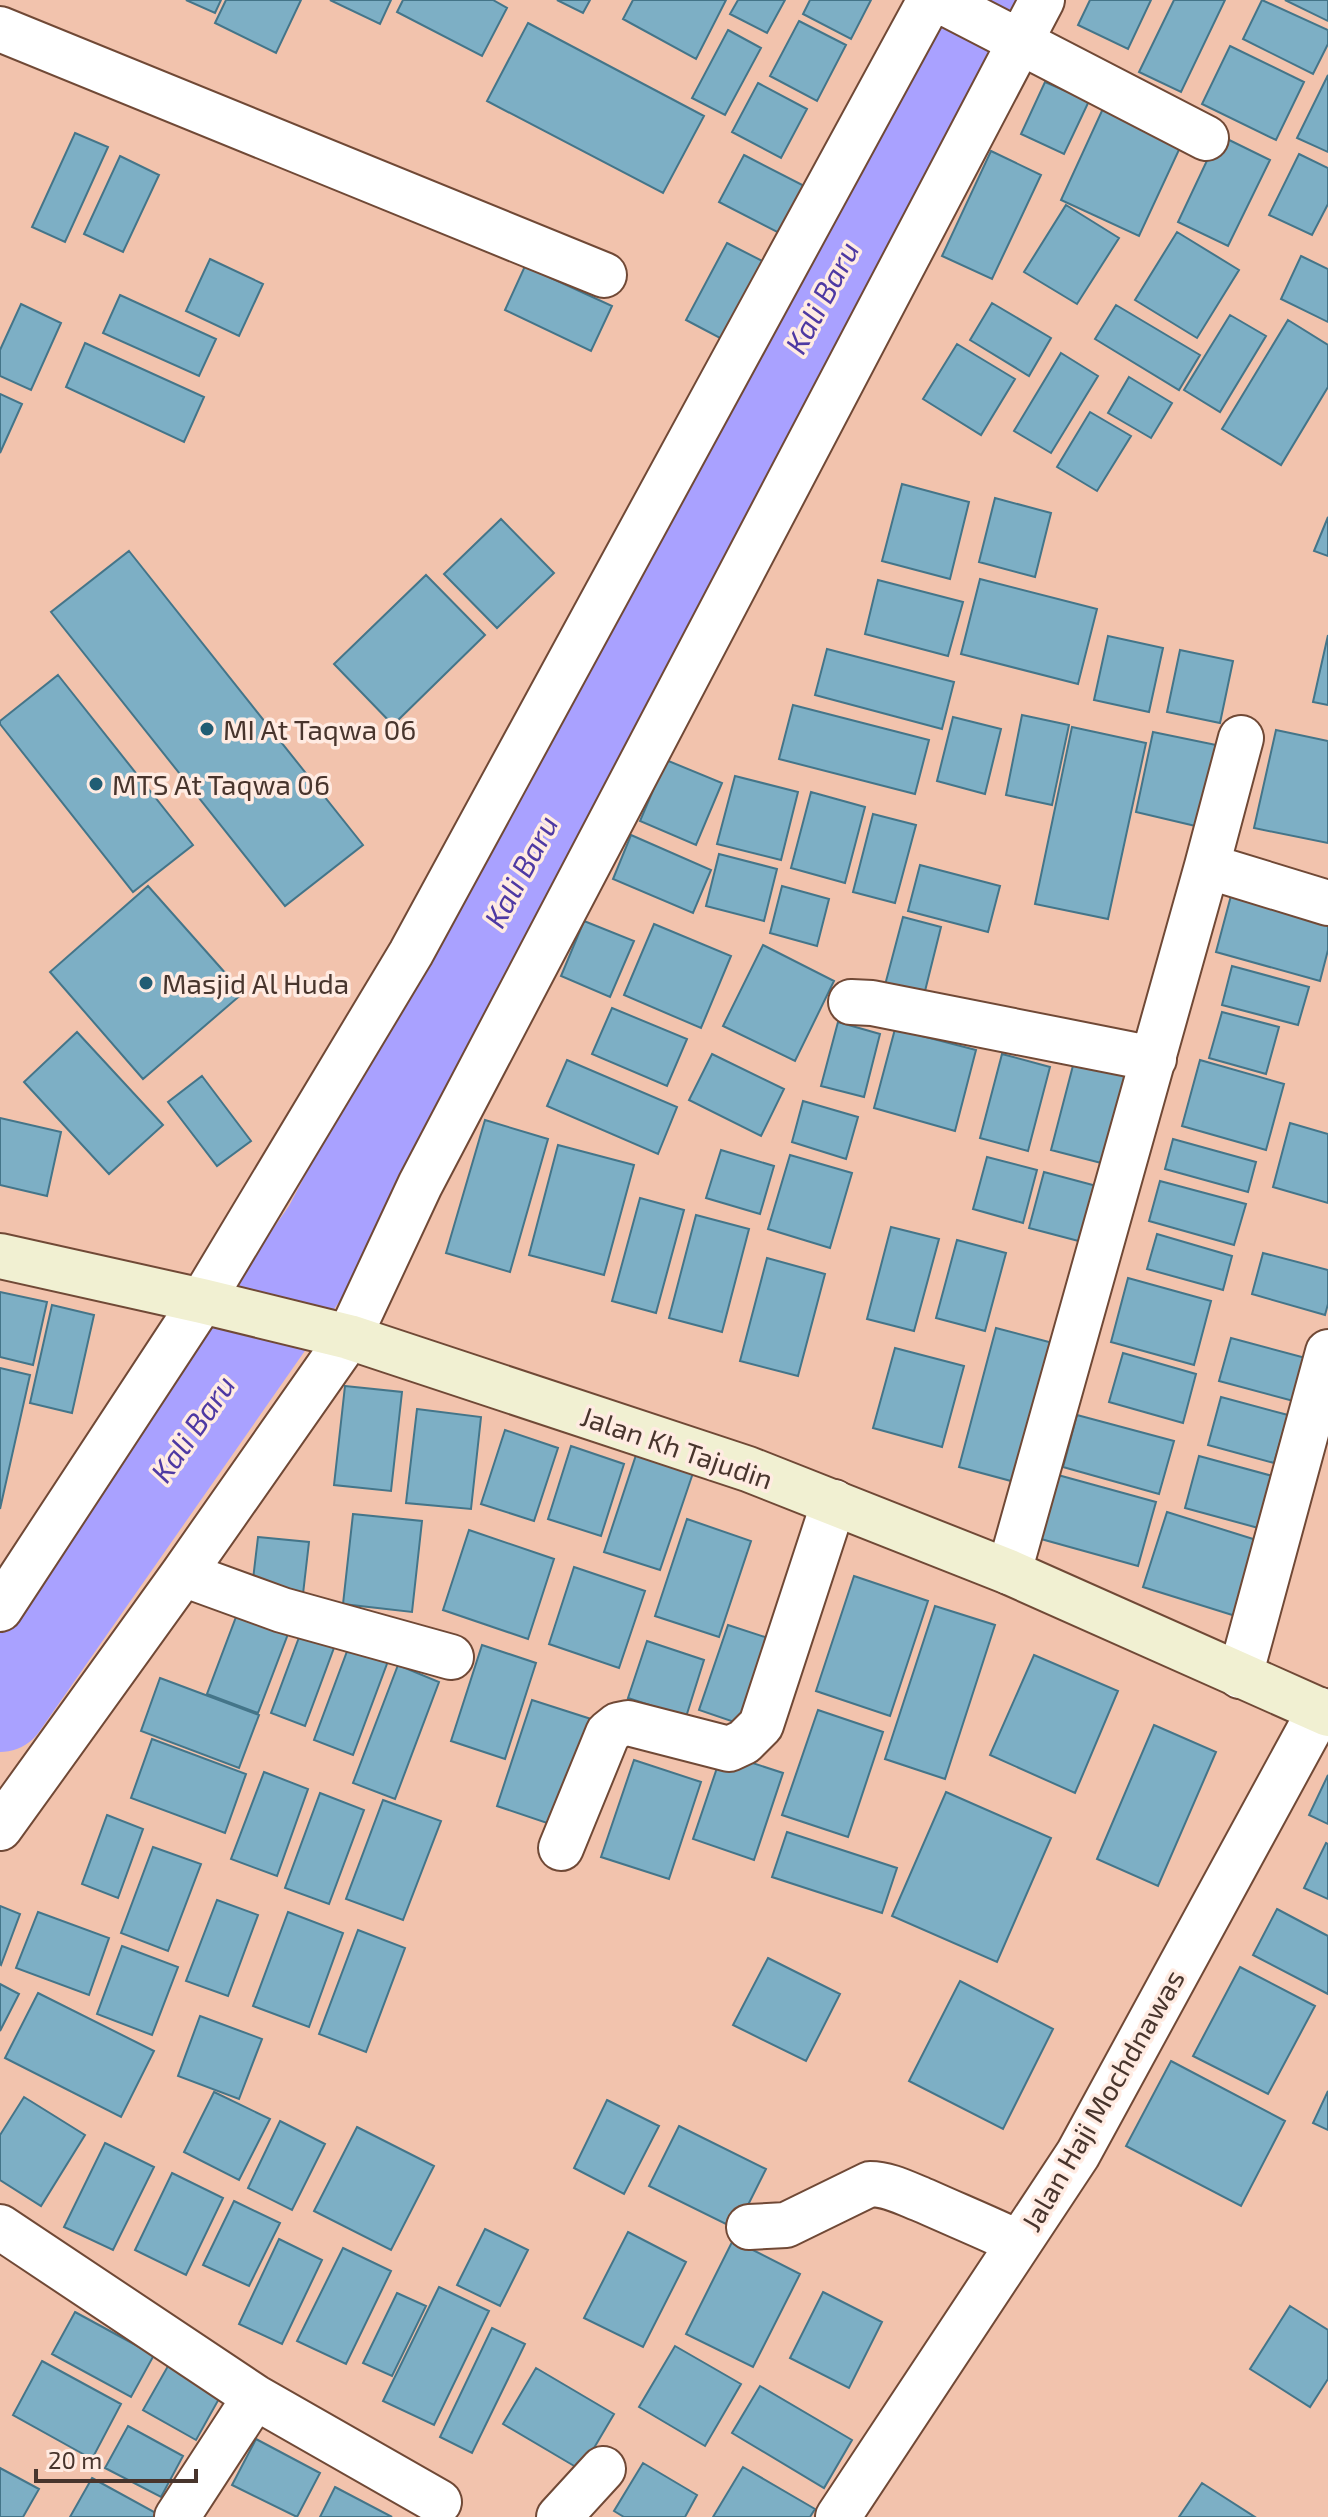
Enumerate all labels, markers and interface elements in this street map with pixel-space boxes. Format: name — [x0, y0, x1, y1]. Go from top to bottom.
water label: Kali Baru — [776, 235, 866, 359]
place label: MI At Taqwa 06 — [223, 712, 416, 746]
marker: MI At Taqwa 06 — [198, 720, 216, 738]
place label: MTS At Taqwa 06 — [112, 767, 330, 801]
marker: MTS At Taqwa 06 — [87, 775, 105, 793]
water label: Kali Baru — [475, 809, 565, 933]
place label: Masjid Al Huda — [162, 966, 349, 1000]
marker: Masjid Al Huda — [137, 974, 155, 992]
water label: Kali Baru — [142, 1368, 242, 1488]
street label: Jalan Kh Tajudin — [577, 1398, 777, 1496]
street label: Jalan Haji Mochdnawas — [1013, 1963, 1191, 2237]
scale bar — [36, 2433, 196, 2483]
text: 20 m — [48, 2445, 102, 2474]

